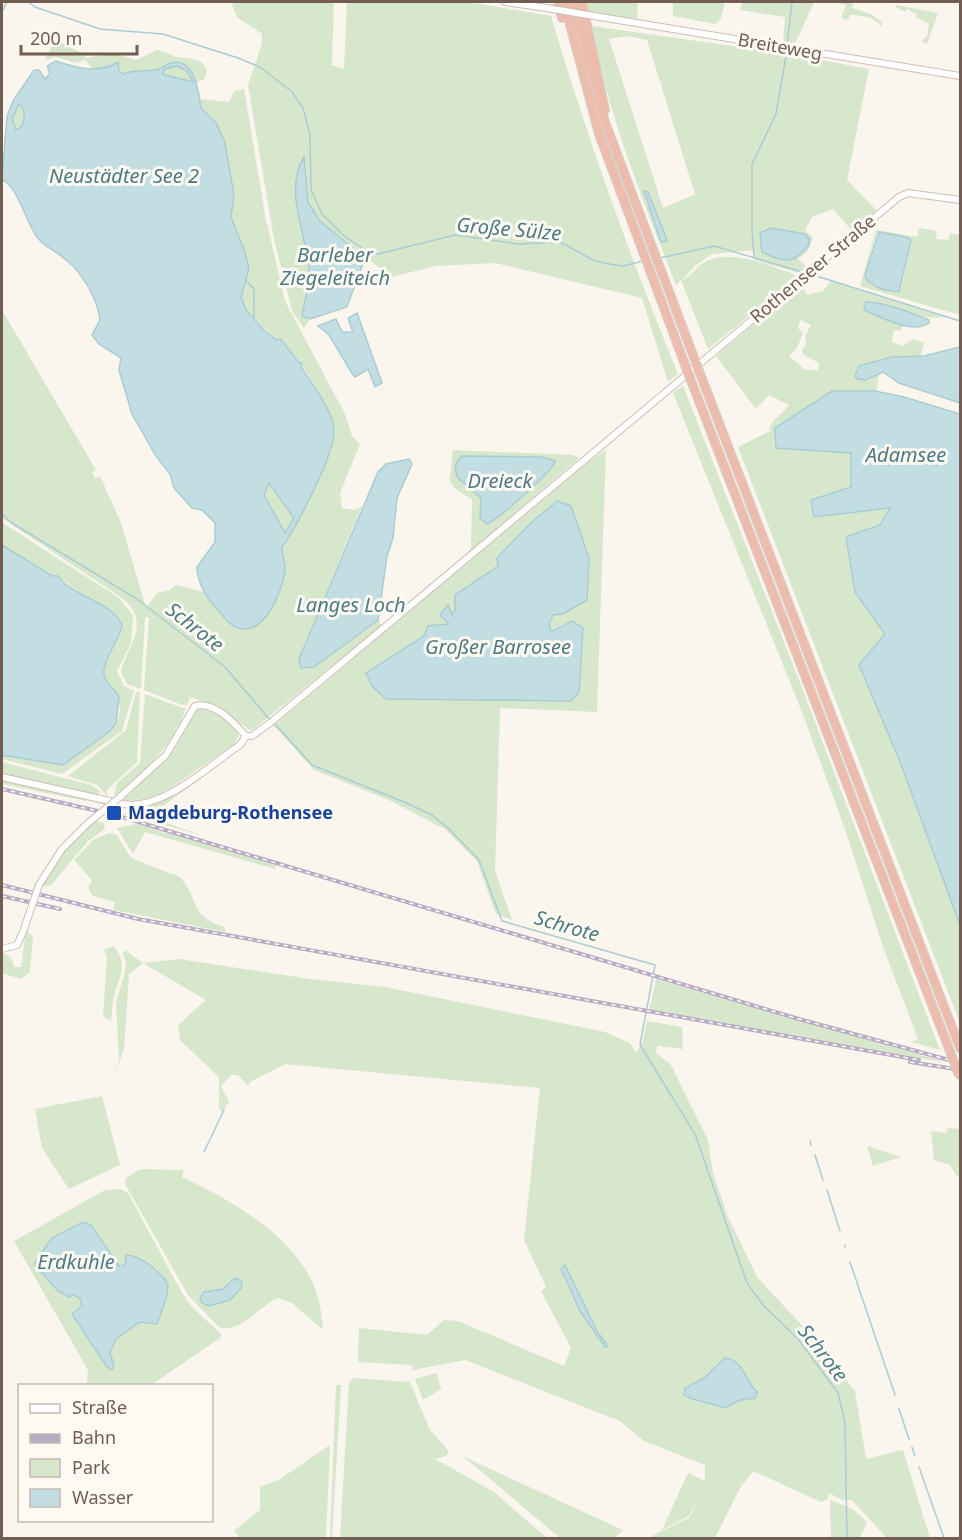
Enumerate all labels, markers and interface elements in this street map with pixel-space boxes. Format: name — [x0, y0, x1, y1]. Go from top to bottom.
scale bar — [21, 18, 136, 56]
text: 200 m — [30, 26, 82, 50]
street label: Breiteweg — [736, 27, 824, 65]
water label: Neustädter See 2 — [49, 162, 199, 189]
street label: Rothenseer Straße — [744, 209, 880, 328]
water label: Große Sülze — [456, 210, 563, 247]
water label: Barleber Ziegeleiteich — [279, 241, 390, 291]
water label: Adamsee — [864, 441, 946, 468]
water label: Dreieck — [468, 467, 534, 494]
water label: Langes Loch — [296, 591, 406, 618]
water label: Schrote — [161, 596, 230, 658]
water label: Großer Barrosee — [425, 633, 571, 660]
place label: Magdeburg-Rothensee — [128, 800, 333, 824]
marker: Magdeburg-Rothensee — [105, 804, 123, 822]
water label: Schrote — [532, 903, 603, 948]
water label: Erdkuhle — [37, 1248, 115, 1275]
water label: Schrote — [792, 1318, 854, 1387]
legend — [18, 1384, 213, 1522]
text: Straße — [72, 1395, 127, 1419]
text: Bahn — [72, 1425, 116, 1449]
text: Park — [72, 1455, 110, 1479]
text: Wasser — [72, 1485, 134, 1509]

